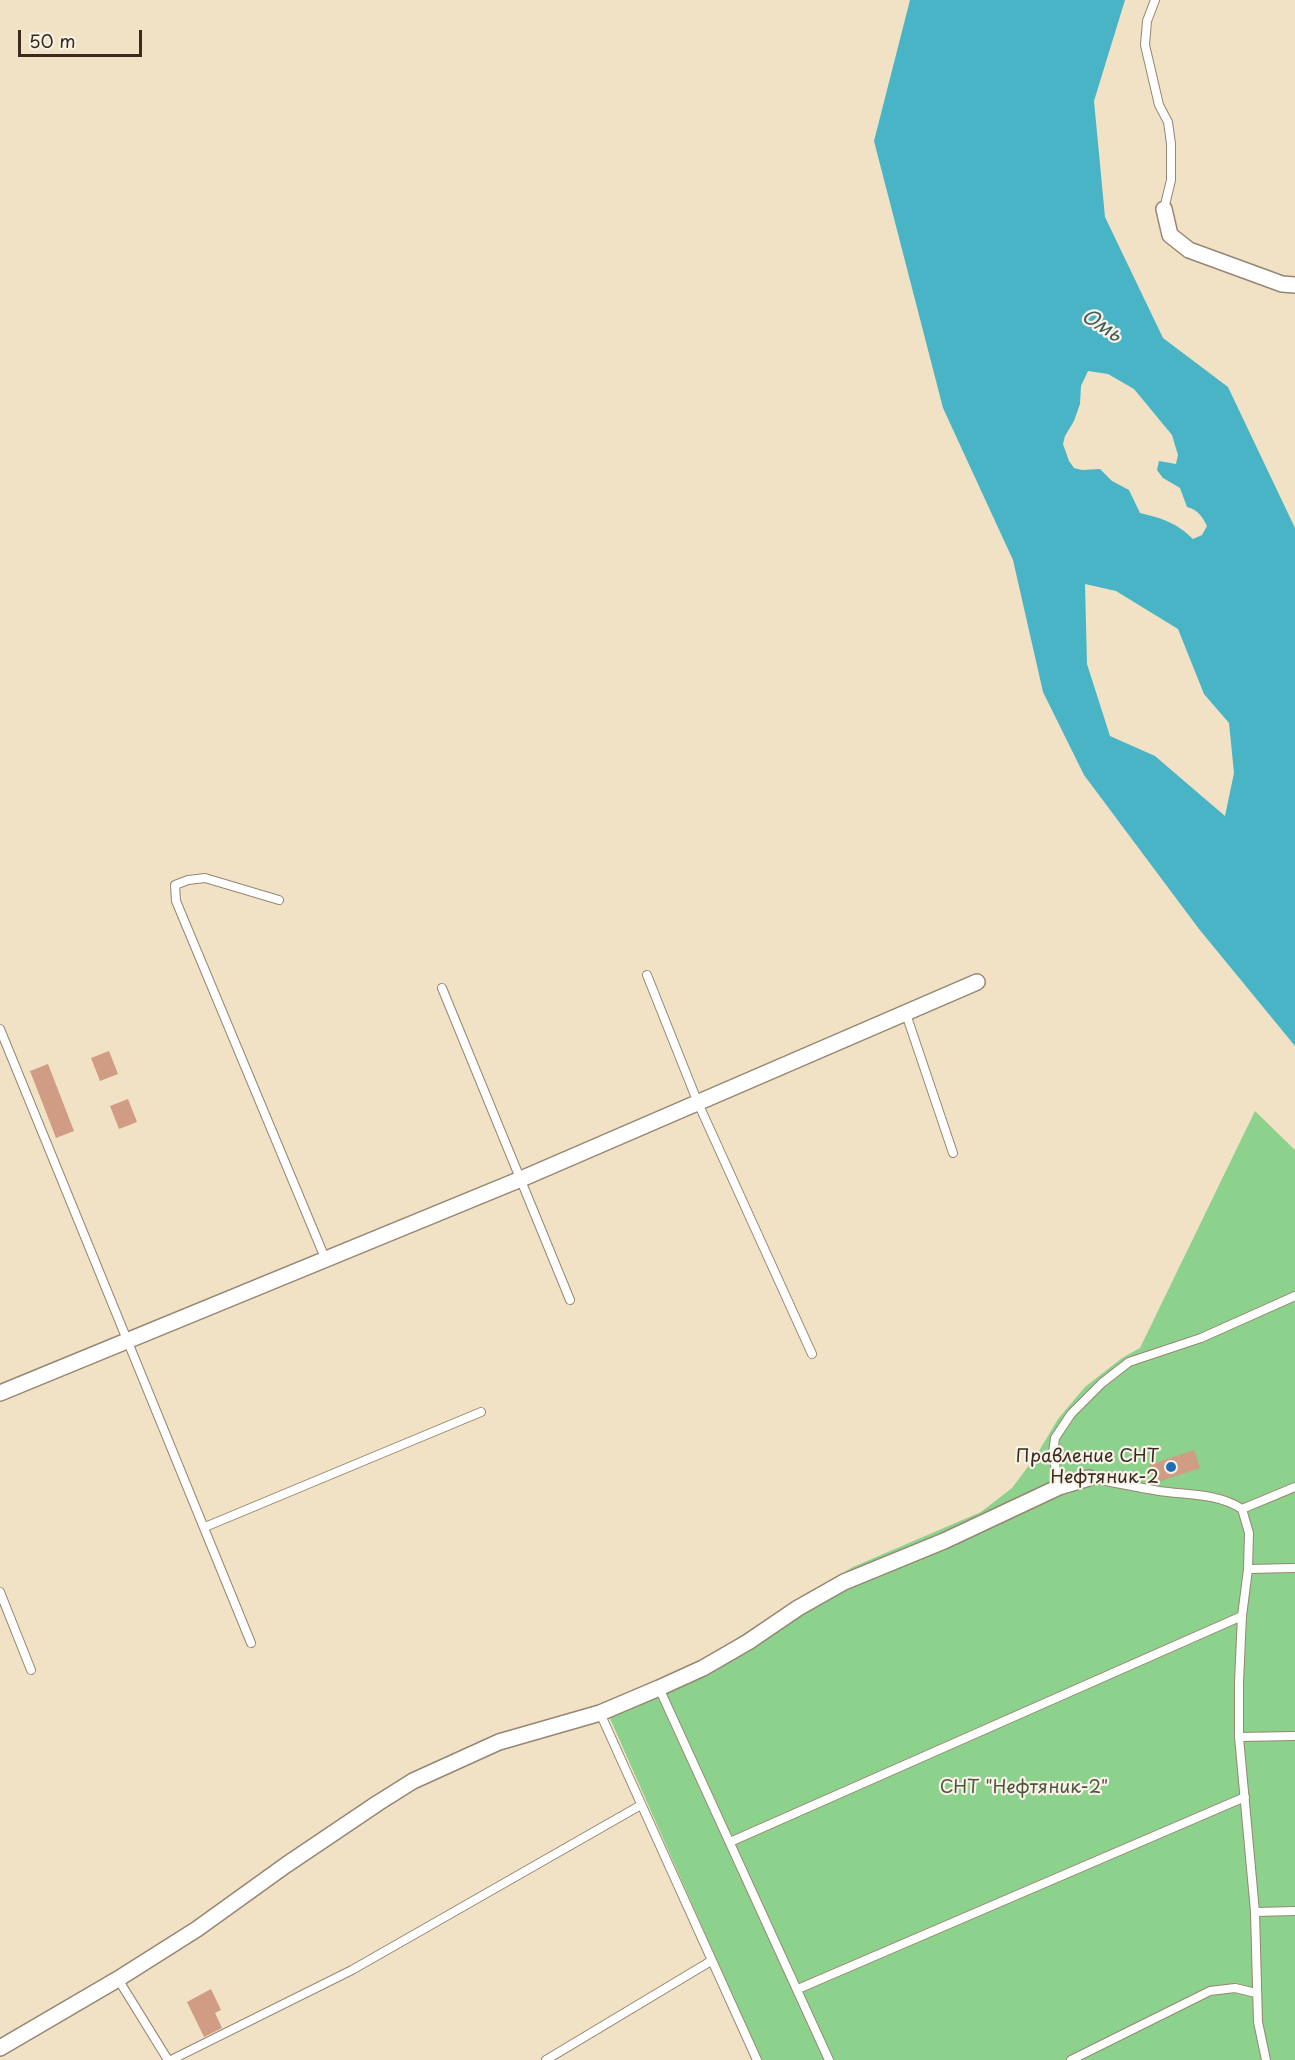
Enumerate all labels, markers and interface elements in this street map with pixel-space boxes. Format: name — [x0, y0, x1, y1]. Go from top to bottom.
scale bar — [21, 18, 146, 56]
text: 50 m — [29, 27, 76, 54]
water label: Омь — [1076, 304, 1126, 348]
place label: Правление СНТ Нефтяник-2 — [1016, 1446, 1159, 1488]
marker: Правление СНТ Нефтяник-2 — [1164, 1460, 1178, 1474]
park label: СНТ "Нефтяник-2" — [940, 1777, 1108, 1799]

